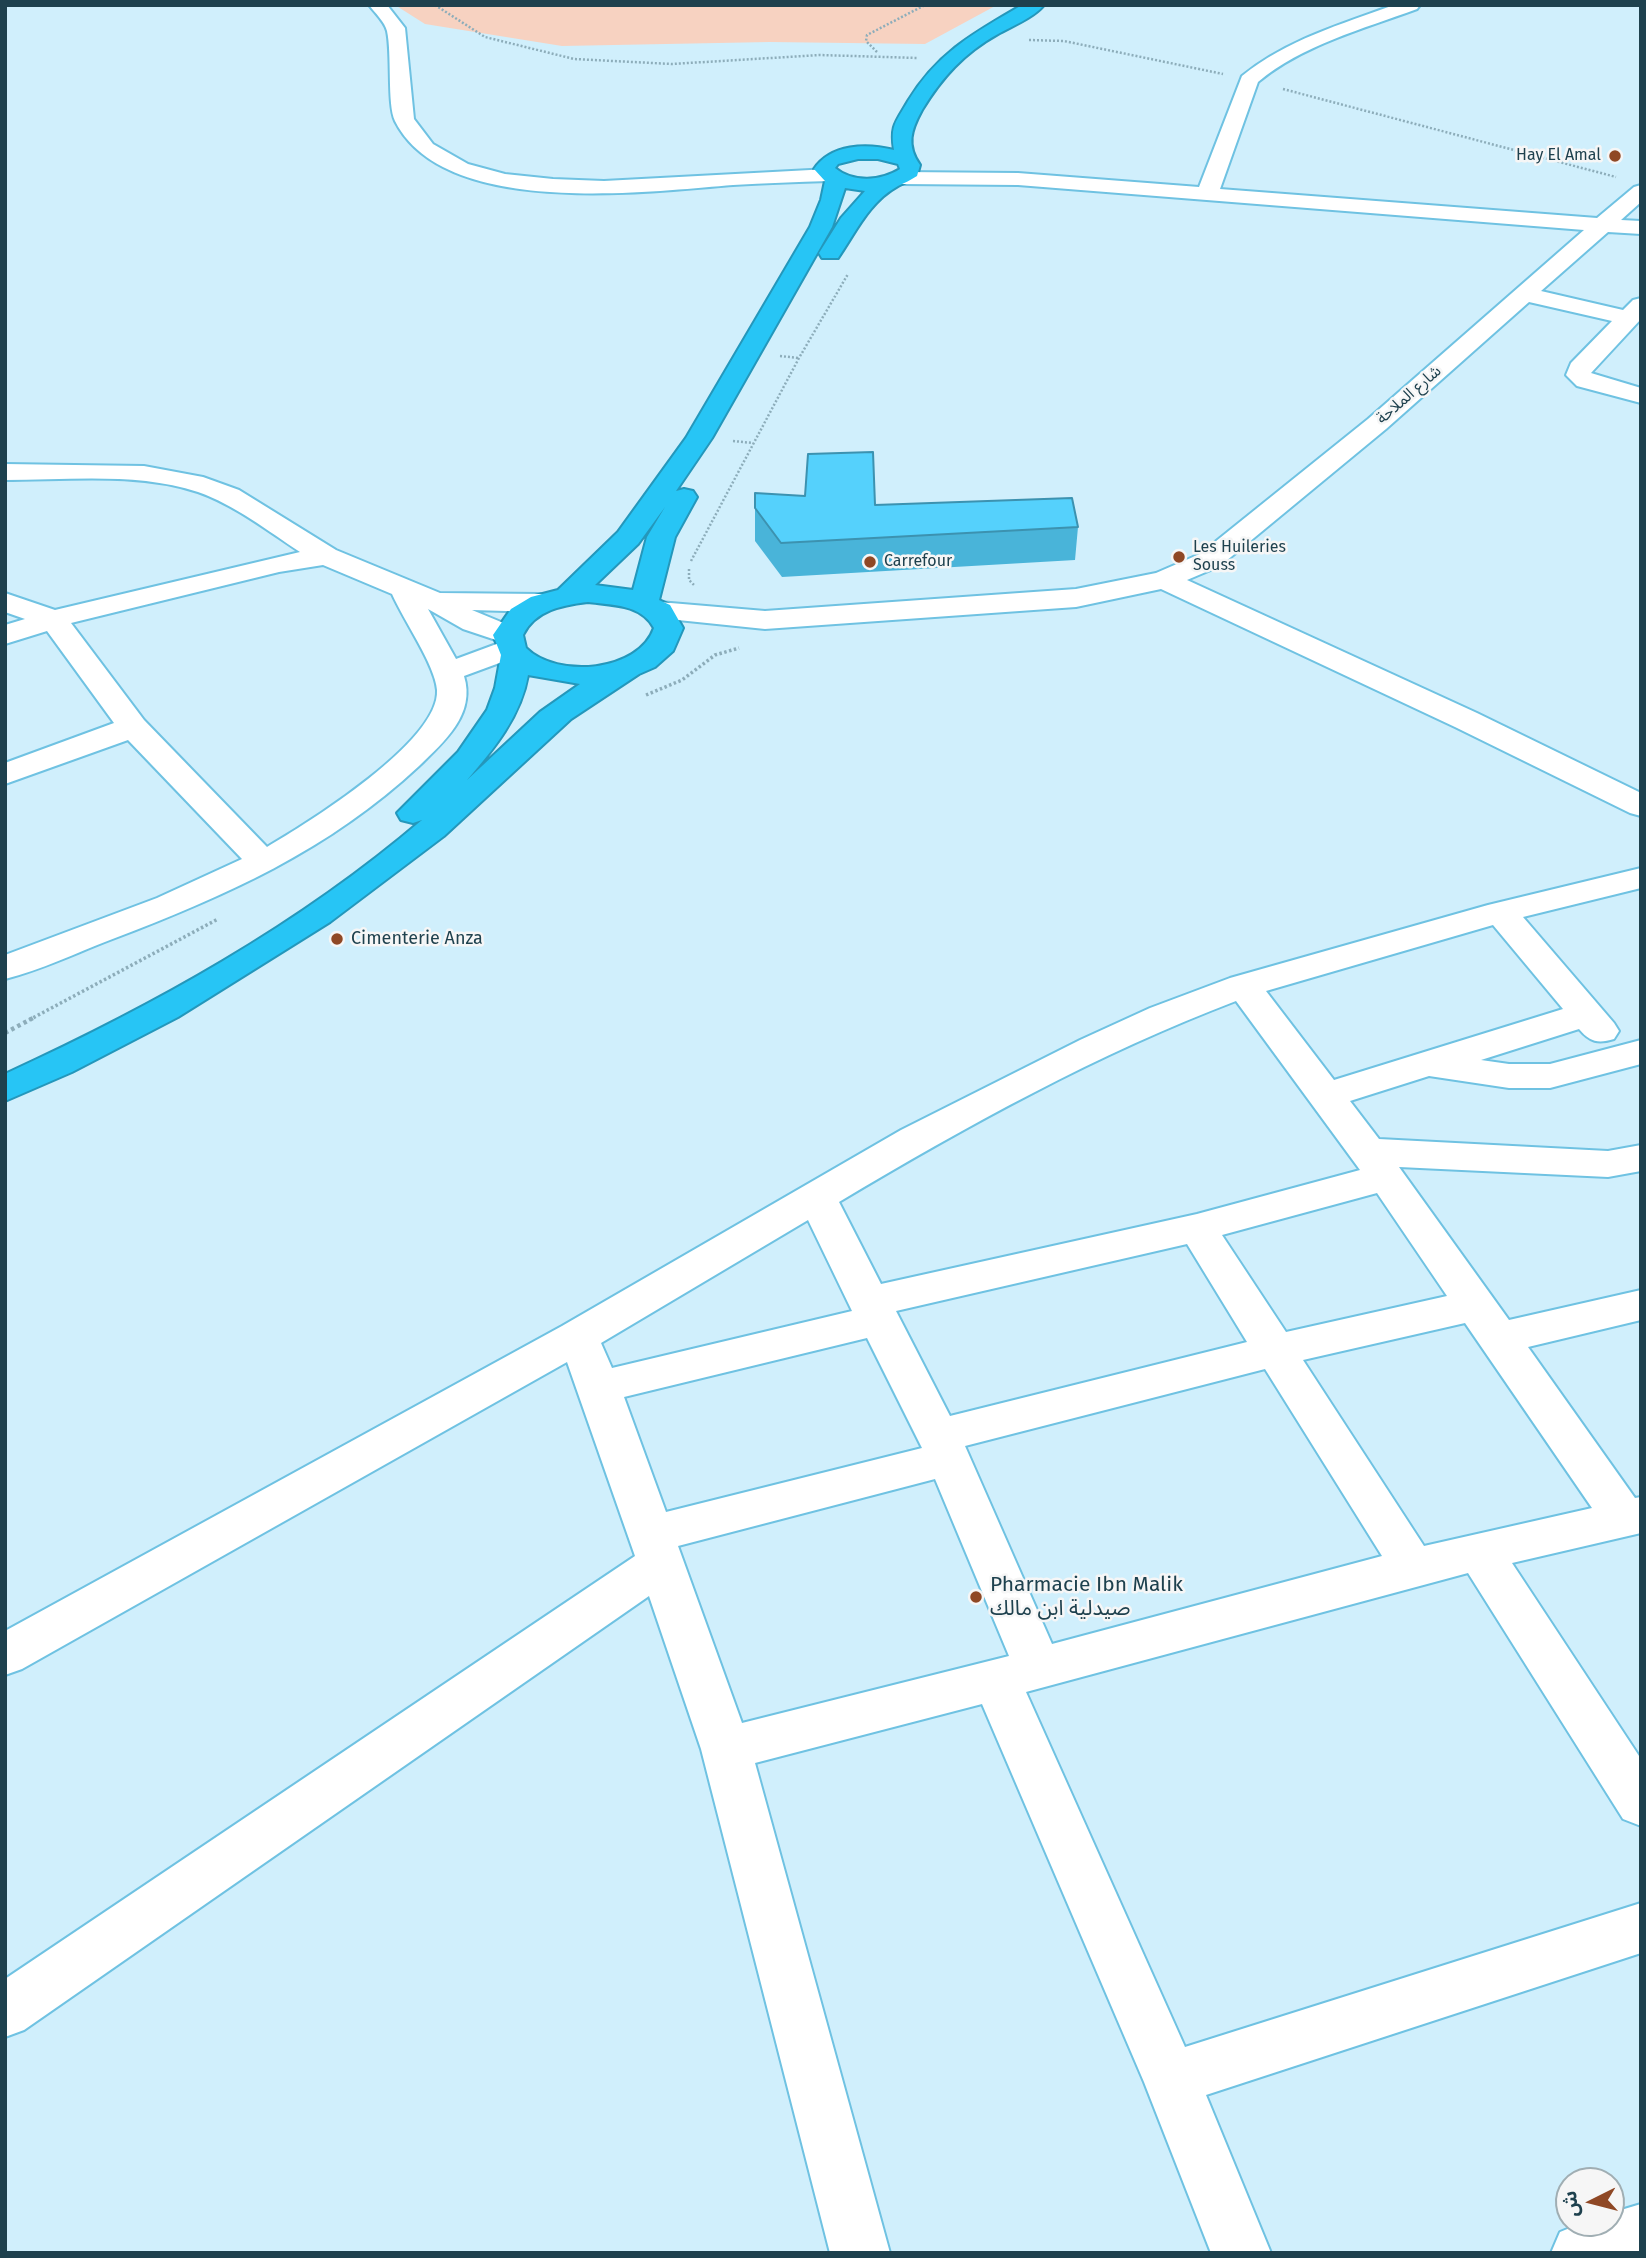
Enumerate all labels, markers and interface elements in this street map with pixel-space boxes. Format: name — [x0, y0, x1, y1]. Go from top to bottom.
place label: Hay El Amal — [1516, 146, 1601, 166]
marker: Hay El Amal — [1607, 148, 1623, 164]
street label: شارع الملاحة — [1373, 362, 1445, 428]
place label: Les Huileries Souss — [1193, 538, 1286, 576]
marker: Les Huileries Souss — [1171, 549, 1187, 565]
place label: Carrefour — [884, 552, 952, 572]
marker: Carrefour — [862, 554, 878, 570]
place label: Cimenterie Anza — [351, 928, 483, 950]
marker: Cimenterie Anza — [329, 931, 345, 947]
place label: Pharmacie Ibn Malik صيدلية ابن مالك — [990, 1572, 1183, 1622]
marker: Pharmacie Ibn Malik صيدلية ابن مالك — [968, 1589, 984, 1605]
north arrow — [1555, 2167, 1625, 2237]
text: ش — [1558, 2190, 1583, 2218]

